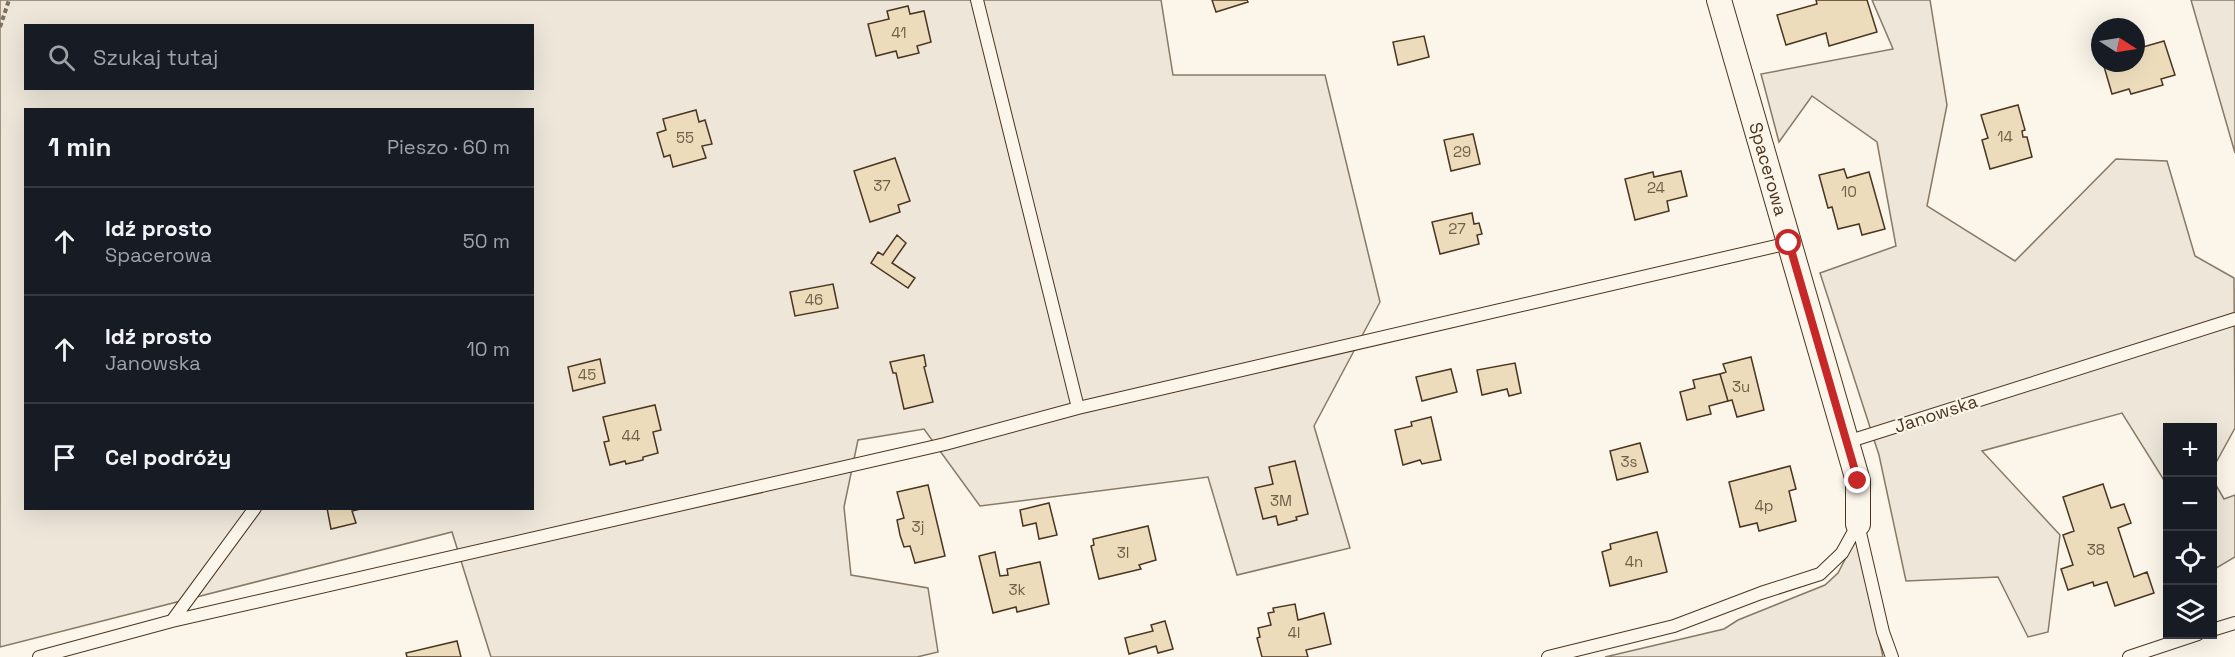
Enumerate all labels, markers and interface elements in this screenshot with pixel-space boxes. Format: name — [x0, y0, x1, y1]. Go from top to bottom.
north arrow — [2091, 18, 2145, 72]
house number: 41 — [891, 23, 907, 42]
search box — [24, 24, 534, 90]
icon: search — [45, 41, 78, 74]
text: Szukaj tutaj — [93, 43, 218, 71]
street label: Spacerowa — [1744, 119, 1793, 218]
house number: 14 — [1997, 127, 2013, 146]
house number: 55 — [676, 128, 694, 147]
text: 1 min — [48, 130, 112, 164]
text: Pieszo · 60 m — [387, 134, 510, 160]
house number: 29 — [1453, 142, 1471, 161]
house number: 37 — [873, 176, 891, 195]
house number: 24 — [1647, 178, 1665, 197]
house number: 10 — [1841, 182, 1857, 201]
text: Idź prosto — [105, 214, 212, 242]
house number: 27 — [1448, 219, 1466, 238]
icon: ahead — [48, 225, 81, 258]
text: 50 m — [463, 228, 510, 254]
route start — [1775, 229, 1801, 255]
text: Spacerowa — [105, 242, 212, 268]
house number: 46 — [805, 290, 823, 309]
text: Idź prosto — [105, 322, 212, 350]
icon: ahead — [48, 333, 81, 366]
text: 10 m — [466, 336, 510, 362]
text: Janowska — [105, 350, 201, 376]
house number: 45 — [578, 365, 596, 384]
house number: 3u — [1732, 377, 1750, 396]
street label: Janowska — [1891, 389, 1980, 438]
map controls — [2163, 423, 2217, 639]
button: + — [2163, 423, 2217, 477]
house number: 44 — [622, 426, 640, 445]
icon: arrive — [48, 441, 81, 474]
text: Cel podróży — [105, 443, 231, 471]
house number: 3s — [1621, 452, 1638, 471]
route end — [1844, 467, 1870, 493]
button: − — [2163, 477, 2217, 531]
house number: 3M — [1270, 491, 1292, 510]
house number: 4p — [1754, 496, 1774, 515]
house number: 3j — [912, 517, 924, 536]
button: locate — [2163, 531, 2217, 585]
house number: 38 — [2087, 540, 2105, 559]
house number: 3l — [1117, 543, 1129, 562]
house number: 4n — [1625, 552, 1643, 571]
house number: 3k — [1008, 580, 1026, 599]
button: layers — [2163, 585, 2217, 639]
house number: 4l — [1287, 623, 1301, 642]

